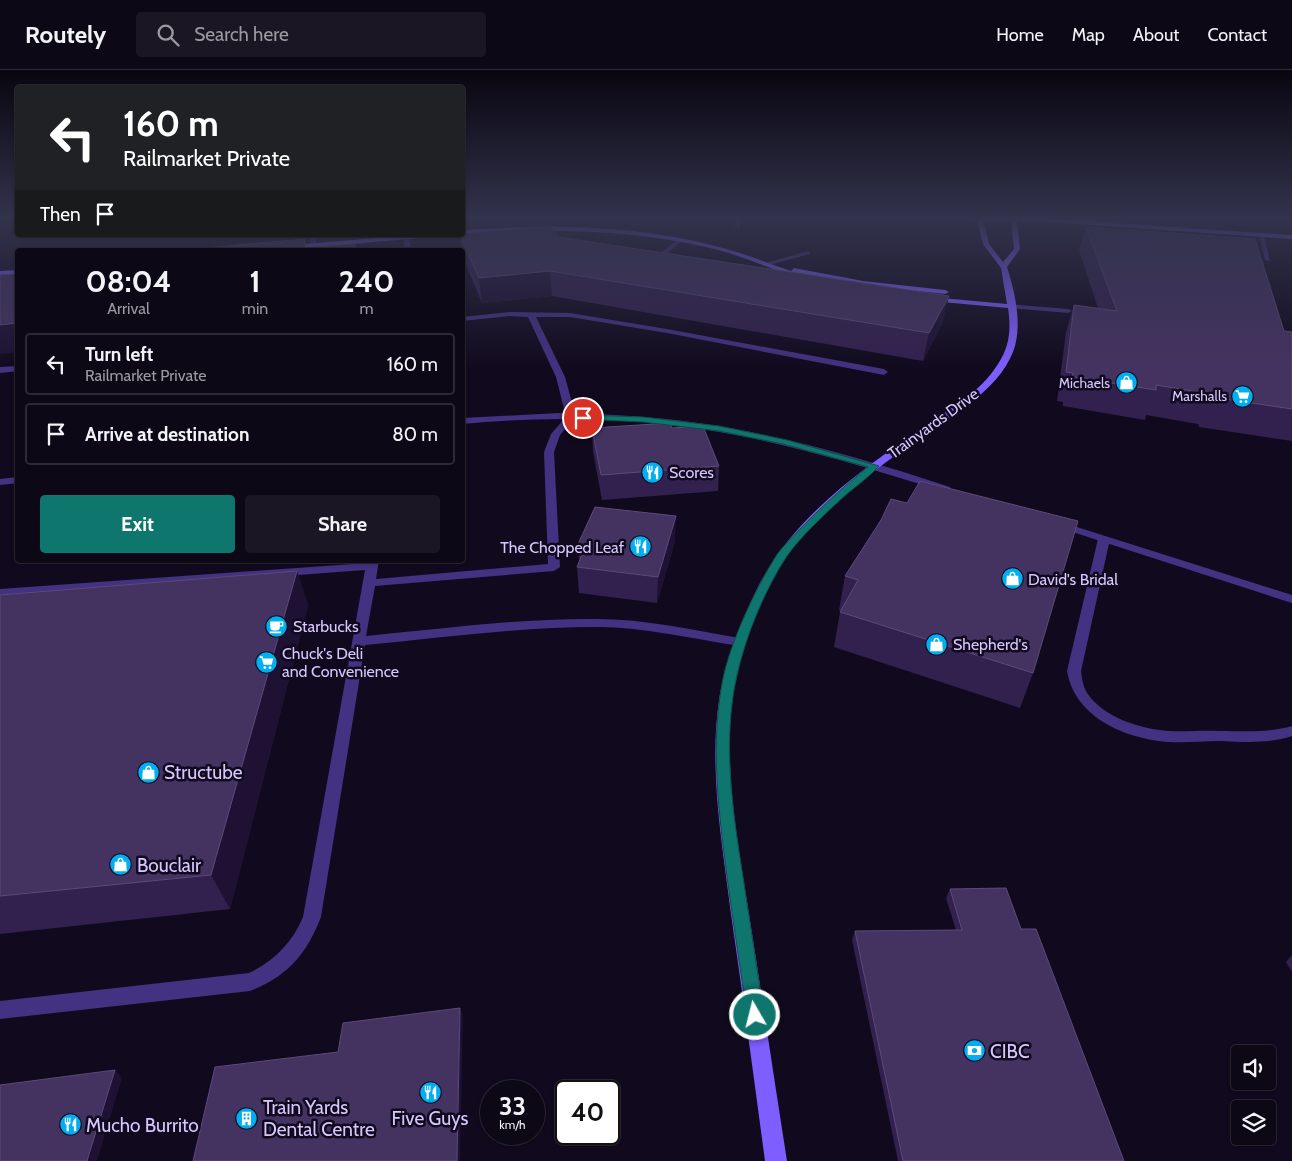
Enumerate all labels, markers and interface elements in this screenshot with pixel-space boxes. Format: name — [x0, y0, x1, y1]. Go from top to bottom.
search box — [136, 12, 486, 57]
text: Routely — [25, 20, 106, 49]
icon: search — [154, 21, 182, 49]
text: Search here — [194, 23, 289, 46]
text: Home — [996, 24, 1044, 46]
text: Map — [1072, 24, 1105, 46]
text: About — [1133, 24, 1179, 46]
text: Contact — [1207, 24, 1267, 46]
text: 160 m — [123, 102, 219, 145]
icon: left — [40, 105, 105, 170]
text: Railmarket Private — [123, 145, 290, 172]
icon: arrive — [91, 200, 119, 228]
text: Then — [40, 203, 81, 226]
text: 08:04 — [86, 263, 171, 300]
text: 1 — [249, 263, 261, 300]
text: 240 — [339, 263, 394, 300]
text: Arrival — [107, 299, 150, 318]
text: min — [242, 299, 268, 318]
text: m — [360, 299, 374, 318]
text: Turn left — [85, 343, 153, 366]
icon: left — [42, 350, 70, 378]
text: 160 m — [387, 353, 438, 376]
text: Railmarket Private — [85, 366, 206, 385]
shop icon: Michaels — [1114, 371, 1138, 395]
place label: Michaels — [1059, 374, 1110, 392]
street label: Trainyards Drive — [884, 384, 982, 463]
supermarket icon: Marshalls — [1231, 384, 1255, 408]
place label: Marshalls — [1172, 387, 1227, 405]
pin — [562, 397, 604, 439]
icon: arrive — [569, 404, 597, 432]
icon: arrive — [42, 420, 70, 448]
text: Arrive at destination — [85, 423, 249, 446]
text: 80 m — [392, 423, 438, 446]
restaurant icon: Scores — [641, 460, 665, 484]
place label: Scores — [669, 463, 714, 482]
button: Exit — [40, 495, 235, 553]
button: Share — [245, 495, 440, 553]
restaurant icon: The Chopped Leaf — [628, 535, 652, 559]
place label: The Chopped Leaf — [500, 538, 625, 557]
shop icon: David's Bridal — [1000, 567, 1024, 591]
place label: David's Bridal — [1028, 570, 1118, 589]
cafe icon: Starbucks — [265, 614, 289, 638]
place label: Starbucks — [293, 617, 359, 636]
shop icon: Shepherd's — [925, 632, 949, 656]
place label: Shepherd's — [953, 635, 1028, 654]
place label: Chuck's Deli and Convenience — [282, 644, 399, 681]
supermarket icon: Chuck's Deli and Convenience — [254, 650, 278, 674]
shop icon: Structube — [136, 760, 160, 784]
place label: Structube — [164, 761, 243, 784]
shop icon: Bouclair — [109, 853, 133, 877]
place label: Bouclair — [137, 854, 201, 877]
position arrow — [728, 988, 780, 1040]
bank icon: CIBC — [962, 1039, 986, 1063]
place label: CIBC — [990, 1040, 1030, 1063]
map controls — [1231, 1045, 1276, 1145]
button: sound — [1231, 1045, 1276, 1090]
restaurant icon: Five Guys — [418, 1080, 442, 1104]
speed limit sign: 40 — [555, 1080, 620, 1145]
text: 33 — [499, 1091, 526, 1121]
place label: Train Yards Dental Centre — [263, 1096, 375, 1141]
button: layers — [1231, 1100, 1276, 1145]
building icon: Train Yards Dental Centre — [235, 1106, 259, 1130]
place label: Five Guys — [392, 1107, 469, 1130]
restaurant icon: Mucho Burrito — [58, 1113, 82, 1137]
place label: Mucho Burrito — [86, 1114, 199, 1137]
text: km/h — [499, 1117, 526, 1132]

